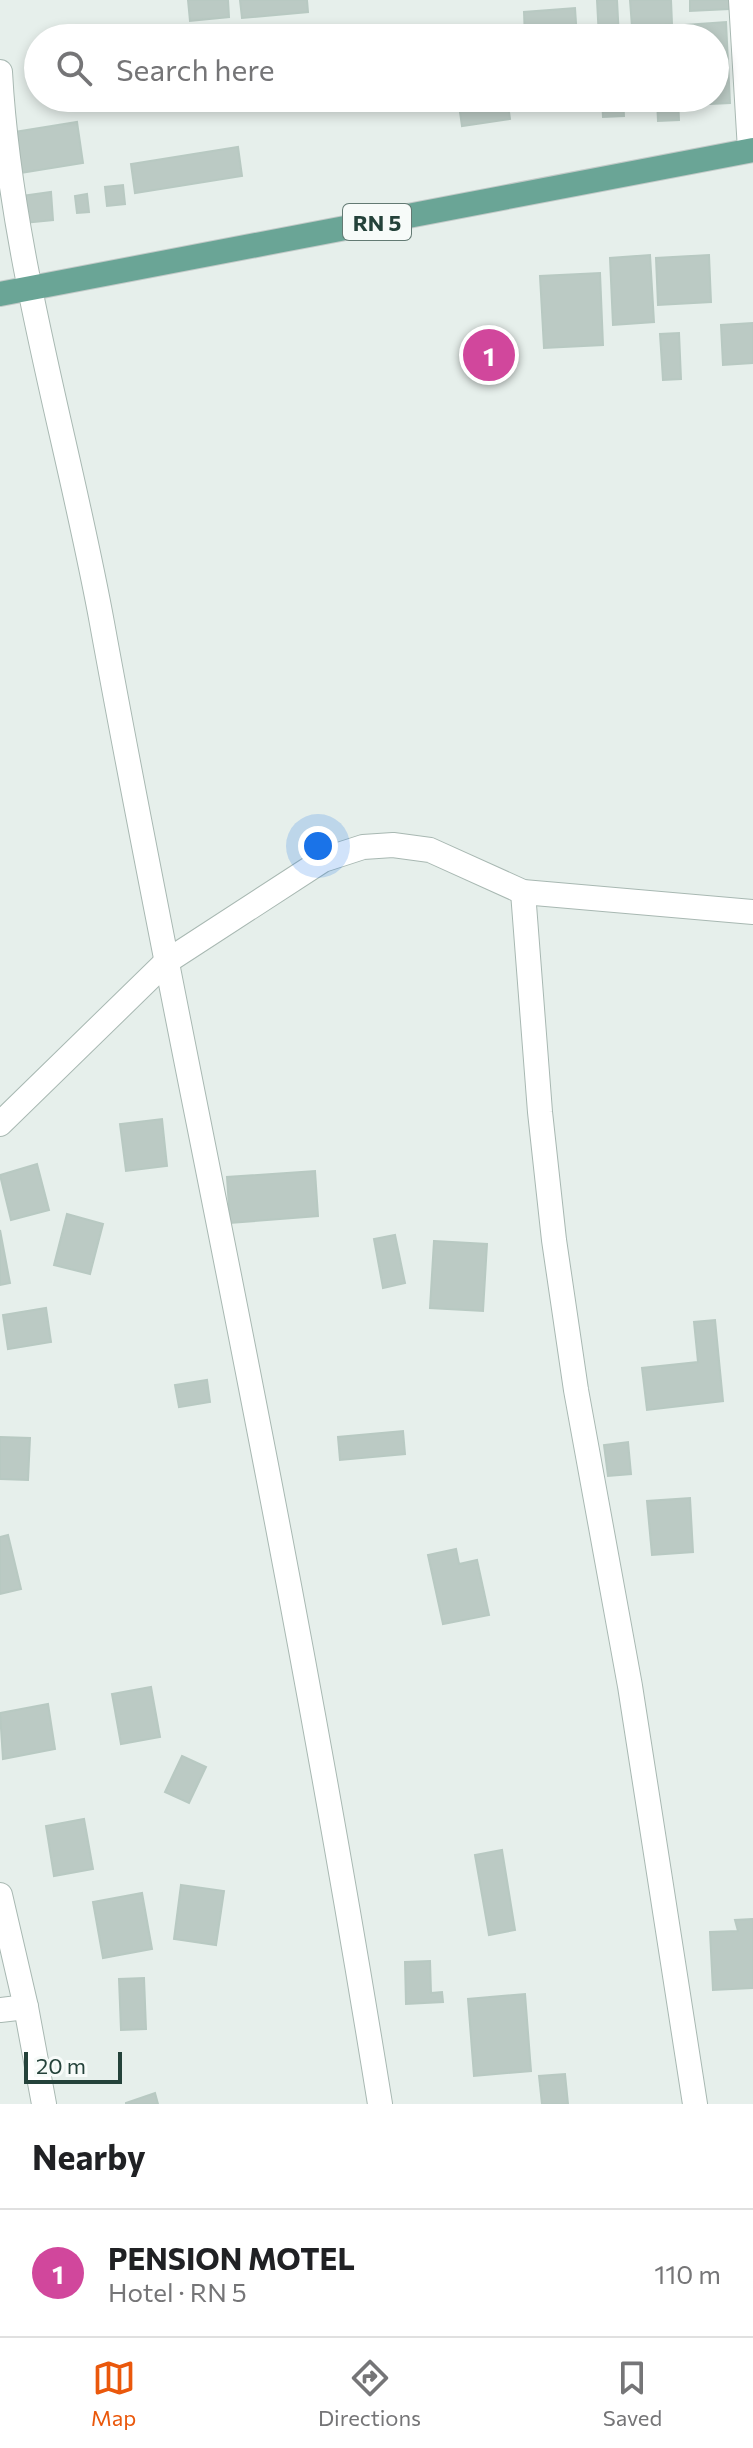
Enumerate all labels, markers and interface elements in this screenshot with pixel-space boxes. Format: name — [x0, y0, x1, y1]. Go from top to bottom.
search box — [24, 24, 729, 112]
icon: search — [52, 46, 96, 90]
text: Search here — [116, 50, 275, 87]
road number: RN 5 — [343, 204, 411, 240]
pin: 1 — [463, 325, 515, 385]
your location — [298, 826, 338, 866]
scale bar — [24, 2048, 122, 2084]
text: 20 m — [36, 2052, 86, 2079]
text: Nearby — [32, 2135, 146, 2177]
text: PENSION MOTEL — [108, 2239, 355, 2276]
text: 1 — [52, 2258, 64, 2289]
text: 110 m — [654, 2258, 721, 2289]
text: Hotel · RN 5 — [108, 2276, 247, 2307]
tab: Map — [91, 2356, 136, 2431]
tab: Directions — [318, 2356, 421, 2431]
tab: Saved — [603, 2356, 662, 2431]

